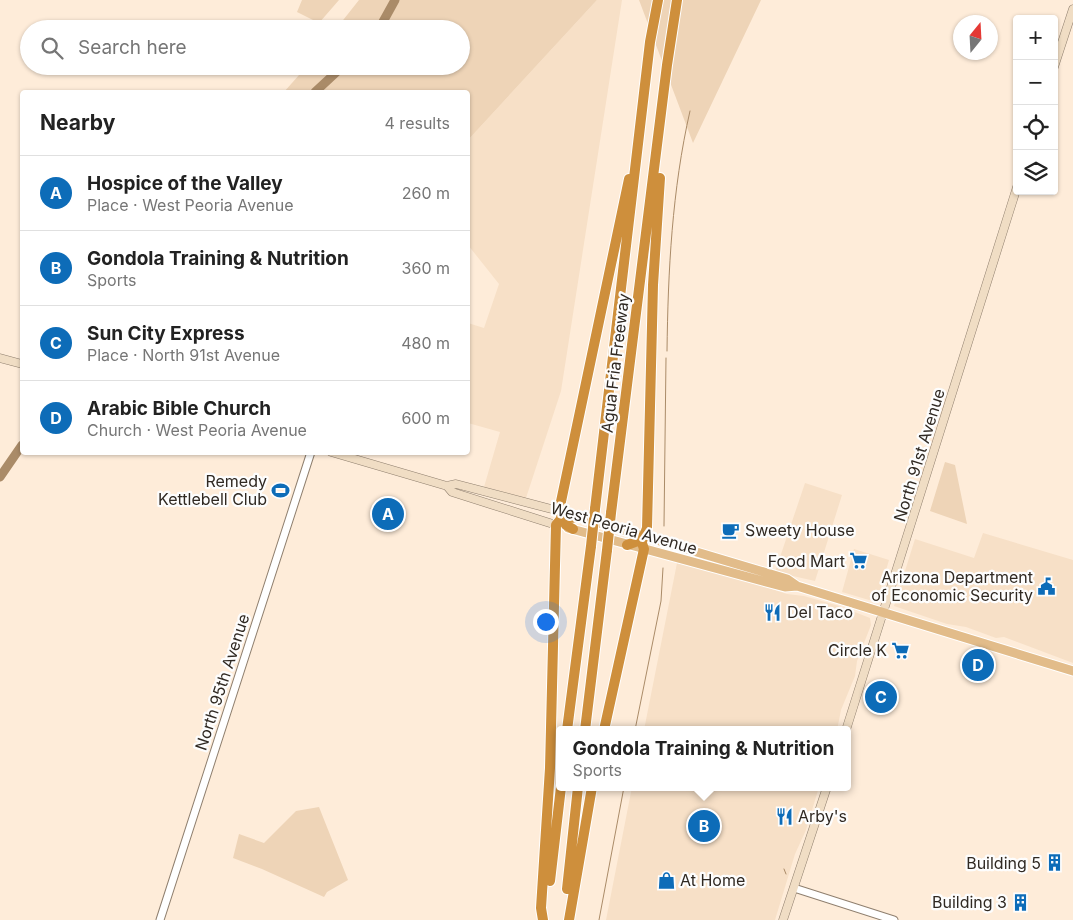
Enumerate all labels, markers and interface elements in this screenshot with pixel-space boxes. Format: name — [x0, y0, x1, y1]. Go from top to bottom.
north arrow — [953, 15, 998, 60]
map controls — [1013, 15, 1058, 195]
button: + — [1013, 15, 1058, 60]
search box — [20, 20, 470, 75]
icon: search — [38, 34, 66, 62]
text: Search here — [78, 36, 187, 59]
button: − — [1013, 60, 1058, 105]
button: locate — [1013, 105, 1058, 150]
text: Nearby — [40, 110, 115, 135]
text: 4 results — [385, 113, 450, 133]
button: layers — [1013, 150, 1058, 195]
text: Hospice of the Valley — [87, 172, 283, 195]
text: A — [50, 183, 62, 203]
text: 260 m — [402, 183, 450, 203]
text: Place · West Peoria Avenue — [87, 195, 294, 215]
text: Gondola Training & Nutrition — [87, 247, 349, 270]
text: B — [51, 258, 61, 278]
text: 360 m — [402, 258, 450, 278]
text: Sports — [87, 270, 136, 290]
street label: Agua Fria Freeway — [597, 292, 633, 434]
text: Sun City Express — [87, 322, 245, 345]
text: C — [50, 333, 62, 353]
text: 480 m — [401, 333, 450, 353]
text: Place · North 91st Avenue — [87, 345, 280, 365]
street label: North 91st Avenue — [889, 386, 949, 524]
text: Arabic Bible Church — [87, 397, 271, 420]
text: D — [50, 408, 62, 428]
text: 600 m — [401, 408, 450, 428]
text: Church · West Peoria Avenue — [87, 420, 307, 440]
place label: Remedy Kettlebell Club — [158, 471, 267, 509]
sports icon: Remedy Kettlebell Club — [271, 480, 291, 500]
pin: A — [372, 495, 404, 533]
street label: West Peoria Avenue — [548, 498, 700, 558]
cafe icon: Sweety House — [721, 520, 741, 540]
place label: Sweety House — [745, 520, 854, 540]
place label: Food Mart — [768, 551, 845, 571]
supermarket icon: Food Mart — [849, 551, 869, 571]
place label: Arizona Department of Economic Security — [871, 567, 1033, 605]
public building icon: Arizona Department of Economic Security — [1037, 576, 1057, 596]
restaurant icon: Del Taco — [763, 602, 783, 622]
place label: Del Taco — [787, 602, 853, 622]
your location — [533, 609, 559, 635]
street label: North 95th Avenue — [191, 611, 253, 753]
place label: Circle K — [828, 640, 887, 660]
supermarket icon: Circle K — [891, 640, 911, 660]
pin: D — [962, 646, 994, 684]
pin: C — [865, 678, 897, 716]
popup — [556, 726, 851, 791]
text: Gondola Training & Nutrition — [573, 737, 834, 760]
text: Sports — [573, 760, 622, 780]
restaurant icon: Arby's — [774, 806, 794, 826]
place label: Arby's — [798, 806, 847, 826]
pin: B — [688, 807, 720, 845]
place label: Building 5 — [966, 853, 1041, 873]
building icon: Building 5 — [1045, 853, 1065, 873]
shop icon: At Home — [656, 870, 676, 890]
place label: At Home — [680, 870, 745, 890]
place label: Building 3 — [932, 892, 1007, 912]
building icon: Building 3 — [1011, 892, 1031, 912]

